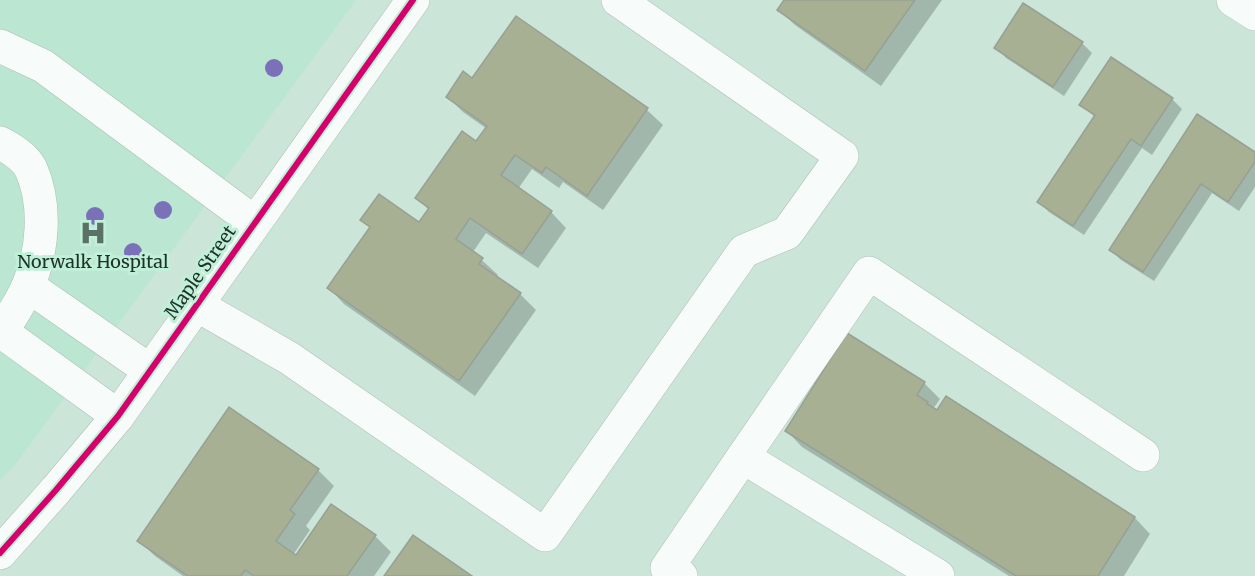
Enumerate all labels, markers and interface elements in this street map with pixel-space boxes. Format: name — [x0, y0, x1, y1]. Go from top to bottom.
hospital icon: Norwalk Hospital — [78, 218, 108, 248]
street label: Maple Street — [159, 221, 241, 323]
place label: Norwalk Hospital — [17, 250, 169, 273]

